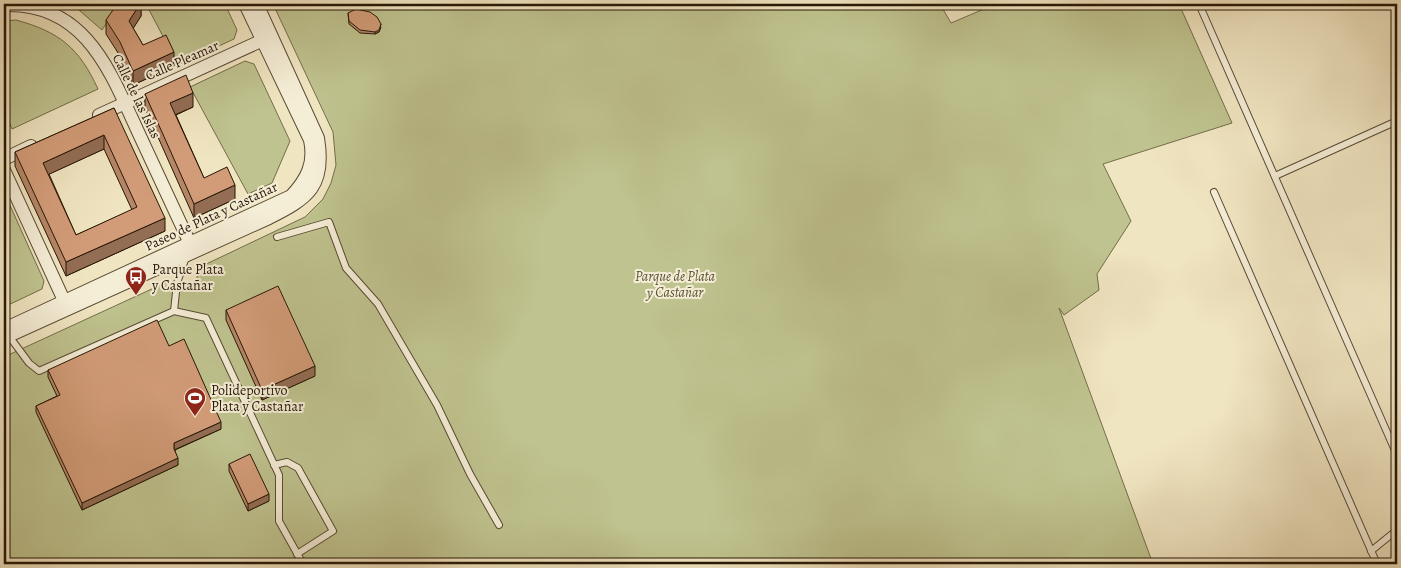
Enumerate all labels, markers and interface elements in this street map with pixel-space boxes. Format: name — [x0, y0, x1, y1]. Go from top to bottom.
street label: Calle Pleamar — [142, 36, 223, 85]
street label: Calle de las Islas — [108, 51, 165, 142]
street label: Paseo de Plata y Castañar — [142, 177, 281, 256]
place label: Parque Plata y Castañar — [151, 260, 224, 295]
bus stop icon: Parque Plata y Castañar — [124, 265, 148, 296]
park label: Parque de Plata y Castañar — [635, 267, 715, 302]
place label: Polideportivo Plata y Castañar — [211, 381, 304, 416]
sports icon: Polideportivo Plata y Castañar — [183, 386, 207, 417]

